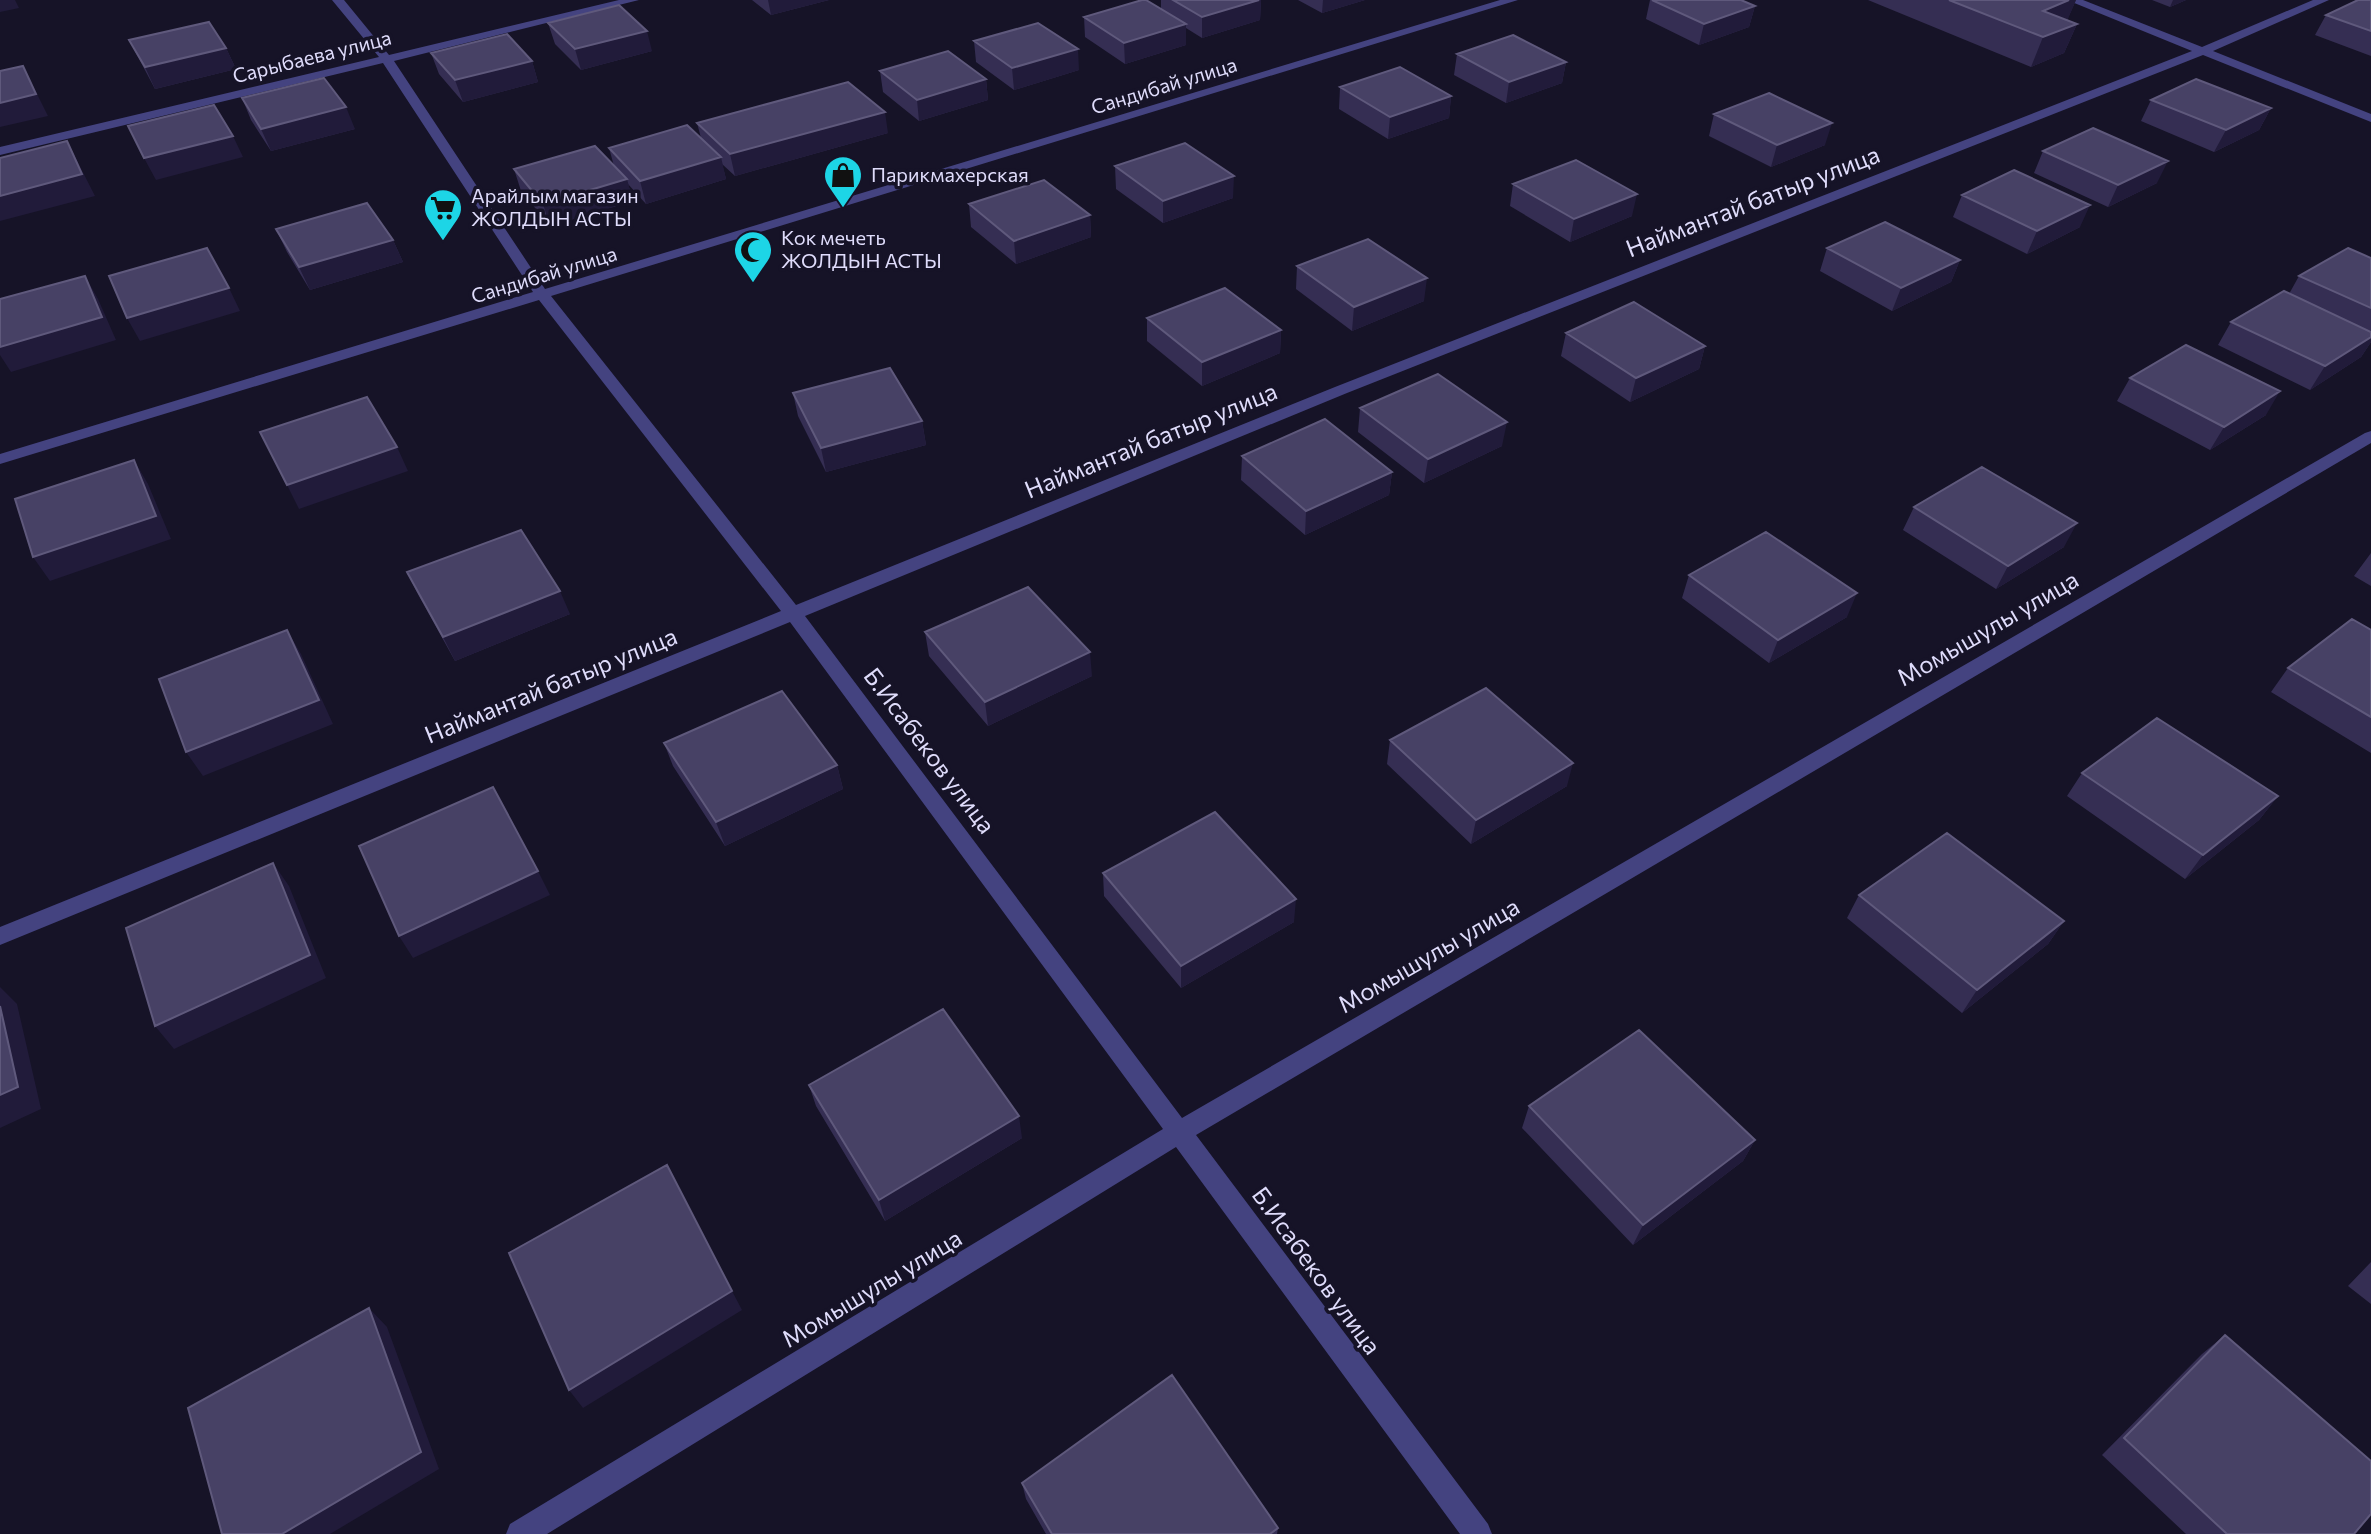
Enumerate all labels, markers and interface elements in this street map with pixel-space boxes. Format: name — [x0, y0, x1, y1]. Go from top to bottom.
street label: Сарыбаева улица — [230, 25, 394, 87]
street label: Сандибай улица — [1088, 51, 1239, 119]
street label: Наймантай батыр улица — [1621, 139, 1883, 262]
shop icon: Парикмахерская — [822, 154, 864, 209]
place label: Парикмахерская — [871, 162, 1029, 186]
place label: Арайлым магазин ЖОЛДЫН АСТЫ — [471, 183, 639, 230]
supermarket icon: Арайлым магазин ЖОЛДЫН АСТЫ — [422, 187, 464, 242]
place label: Кок мечеть ЖОЛДЫН АСТЫ — [781, 225, 942, 272]
mosque icon: Кок мечеть ЖОЛДЫН АСТЫ — [732, 229, 774, 284]
street label: Сандибай улица — [468, 240, 619, 308]
street label: Наймантай батыр улица — [1020, 376, 1281, 504]
street label: Момышулы улица — [1891, 564, 2083, 691]
street label: Наймантай батыр улица — [420, 621, 681, 749]
street label: Б.Исабеков улица — [858, 662, 1002, 839]
street label: Момышулы улица — [1332, 891, 1524, 1018]
street label: Б.Исабеков улица — [1247, 1181, 1388, 1360]
street label: Момышулы улица — [776, 1223, 966, 1353]

